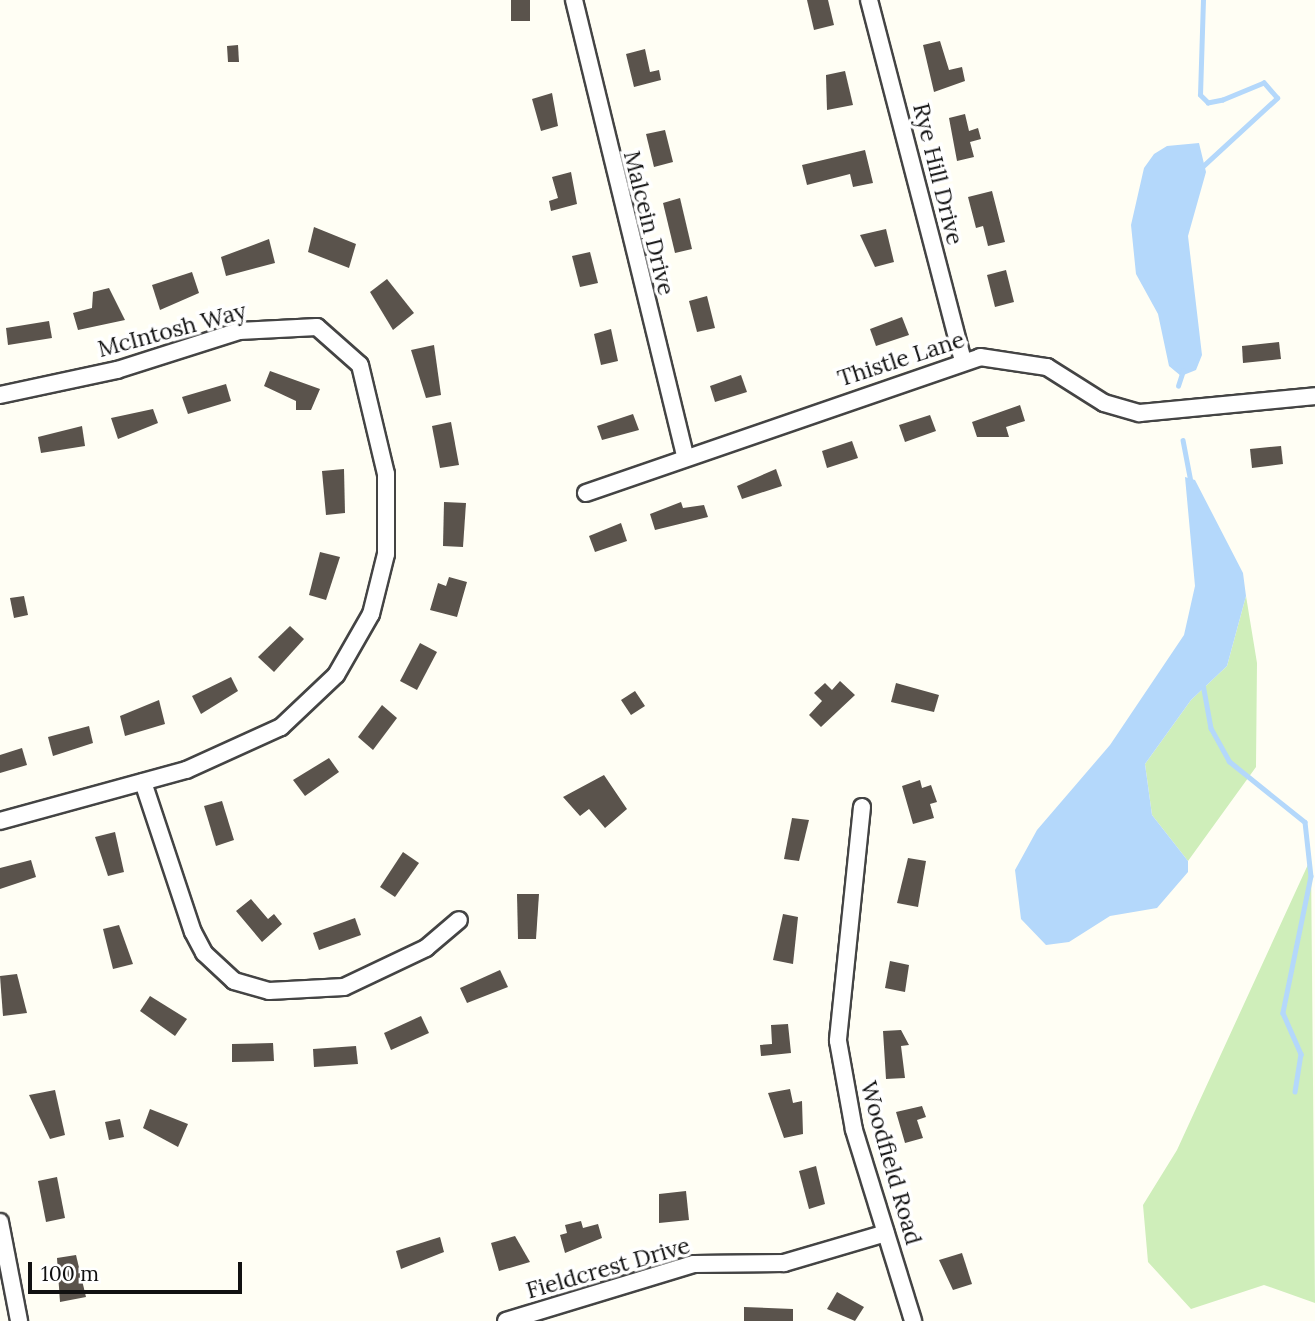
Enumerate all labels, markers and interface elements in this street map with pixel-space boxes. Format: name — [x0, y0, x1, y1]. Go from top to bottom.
street label: Rye Hill Drive — [907, 100, 969, 248]
street label: Malcein Drive — [618, 148, 680, 298]
street label: McIntosh Way — [95, 297, 249, 363]
street label: Thistle Lane — [834, 326, 968, 392]
street label: Woodfield Road — [854, 1078, 928, 1248]
street label: Fieldcrest Drive — [523, 1231, 693, 1305]
scale bar — [32, 1248, 245, 1292]
text: 100 m — [41, 1260, 99, 1287]

